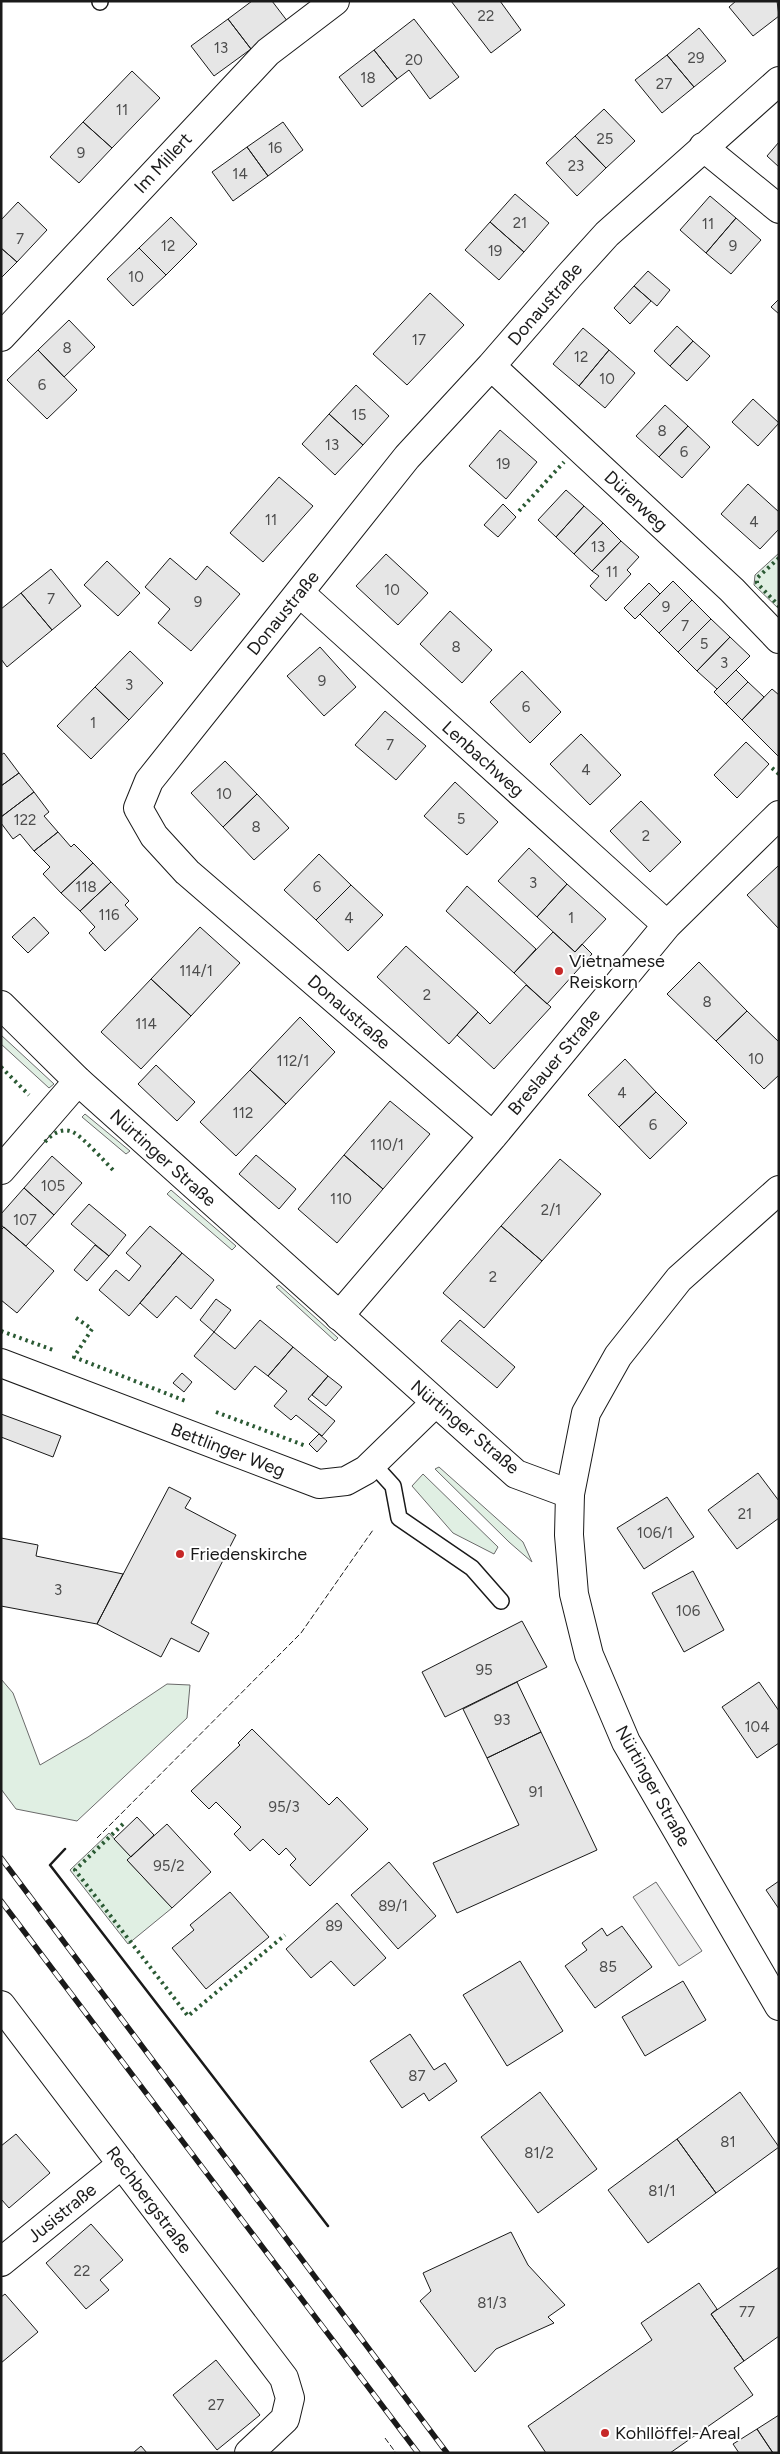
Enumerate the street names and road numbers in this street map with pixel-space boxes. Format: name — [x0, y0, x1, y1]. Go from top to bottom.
street label: Im Millert — [129, 128, 197, 198]
street label: Donaustraße — [503, 258, 587, 350]
street label: Dürerweg — [600, 466, 672, 536]
street label: Donaustraße — [242, 566, 324, 660]
street label: Lenbachweg — [437, 716, 529, 802]
street label: Donaustraße — [303, 970, 395, 1054]
street label: Breslauer Straße — [503, 1004, 605, 1120]
street label: Nürtinger Straße — [105, 1105, 221, 1211]
street label: Nürtinger Straße — [406, 1375, 524, 1479]
street label: Bettlinger Weg — [168, 1418, 288, 1482]
street label: Nürtinger Straße — [611, 1722, 695, 1851]
street label: Rechbergstraße — [102, 2142, 197, 2258]
street label: Jusistraße — [23, 2178, 101, 2247]

